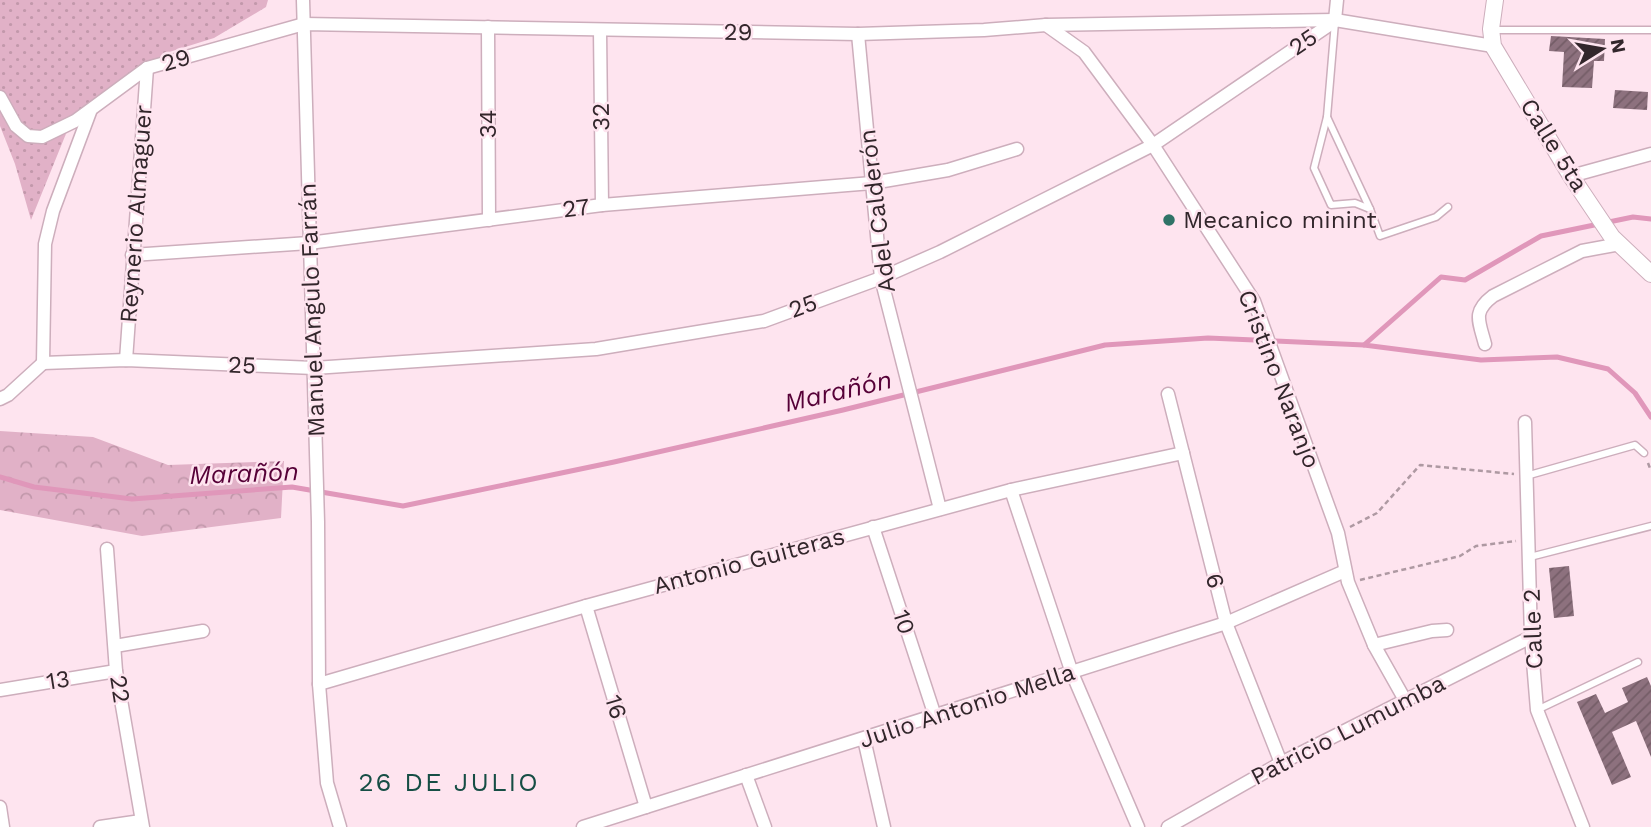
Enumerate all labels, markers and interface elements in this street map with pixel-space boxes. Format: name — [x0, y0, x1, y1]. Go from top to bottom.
north arrow — [1567, 14, 1637, 84]
street label: 29 — [723, 18, 753, 46]
street label: 25 — [1284, 23, 1322, 61]
text: N — [1606, 37, 1631, 55]
street label: 29 — [158, 43, 194, 77]
street label: Calle 5ta — [1514, 93, 1594, 197]
street label: 32 — [587, 103, 615, 131]
street label: Reynerio Almaguer — [114, 104, 158, 324]
street label: 34 — [474, 110, 502, 138]
street label: Adel Calderón — [853, 128, 901, 294]
street label: Manuel Angulo Farrán — [294, 183, 330, 437]
street label: 27 — [561, 192, 591, 224]
place label: Mecanico minint — [1183, 206, 1377, 234]
marker: Mecanico minint — [1161, 212, 1177, 228]
street label: Cristino Naranjo — [1232, 286, 1326, 472]
street label: 25 — [785, 288, 821, 324]
street label: 25 — [228, 351, 256, 379]
water label: Marañón — [781, 364, 895, 418]
water label: Marañón — [189, 456, 299, 490]
street label: Antonio Guiteras — [650, 522, 848, 600]
street label: 6 — [1200, 571, 1230, 591]
street label: Calle 2 — [1518, 588, 1548, 670]
street label: 10 — [887, 606, 921, 638]
street label: Julio Antonio Mella — [856, 658, 1078, 754]
street label: 13 — [44, 664, 72, 696]
street label: Patricio Lumumba — [1246, 669, 1450, 791]
street label: 22 — [104, 673, 136, 705]
street label: 16 — [599, 691, 633, 723]
district label: 26 DE JULIO — [358, 767, 540, 797]

